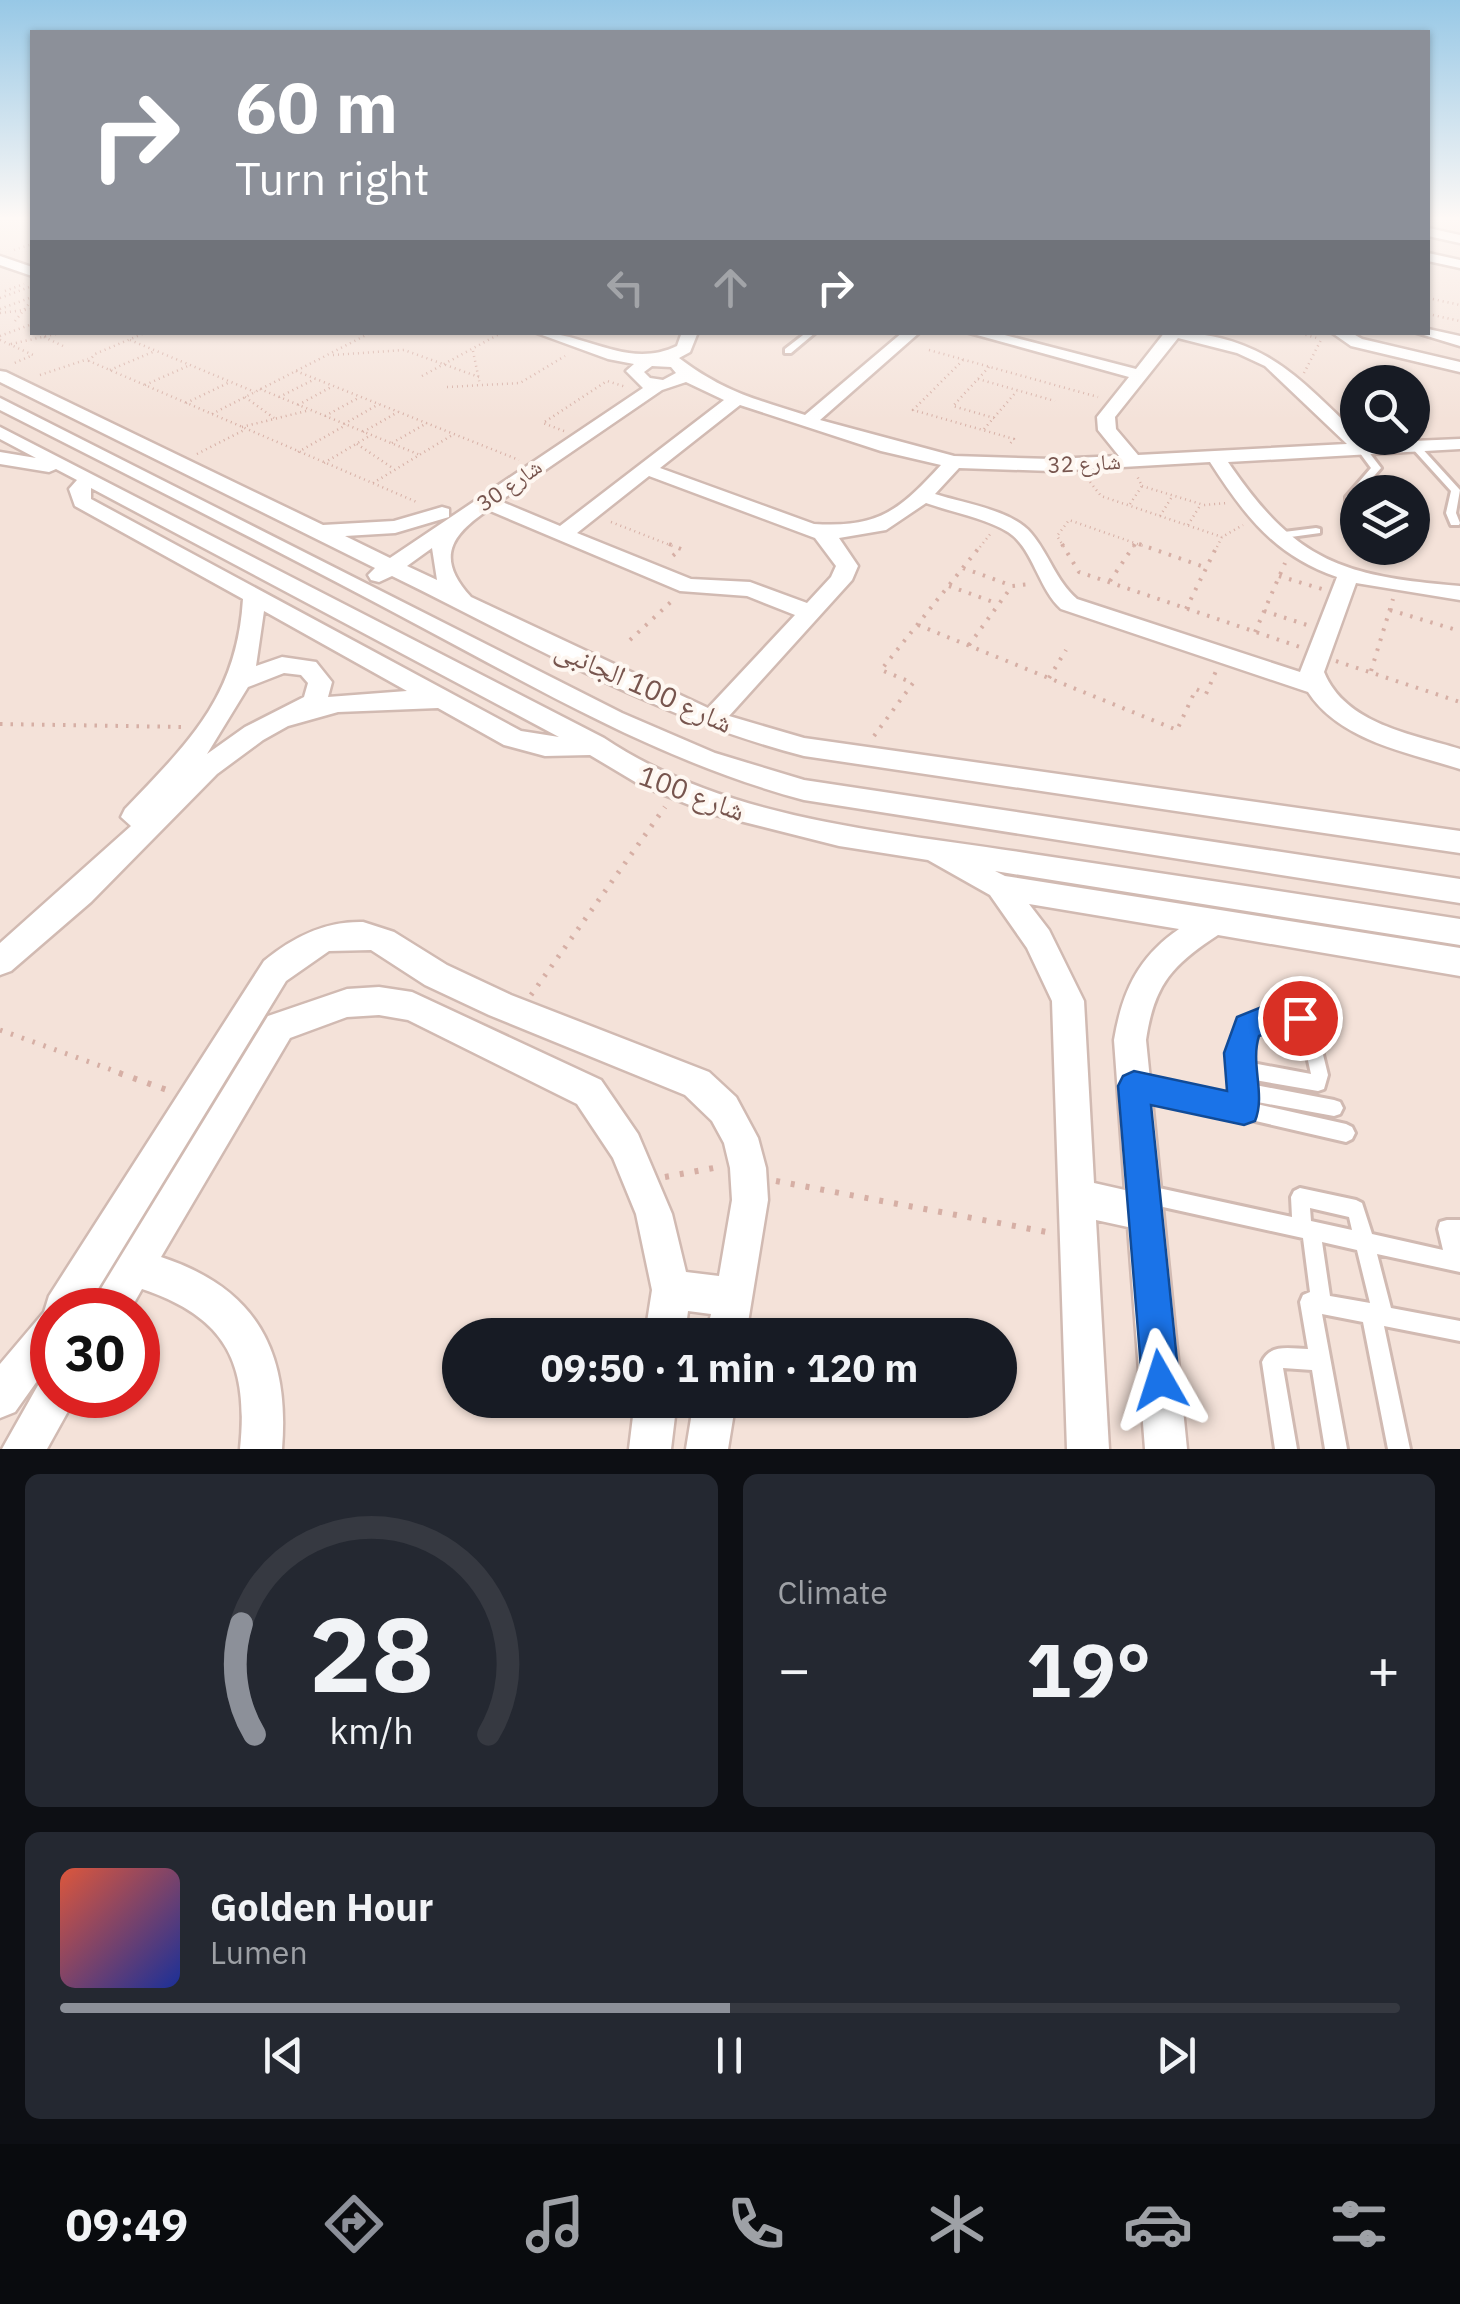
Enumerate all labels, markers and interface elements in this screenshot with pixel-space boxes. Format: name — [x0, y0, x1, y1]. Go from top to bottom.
text: 60 m — [235, 61, 398, 152]
icon: right — [70, 70, 200, 200]
text: Turn right — [235, 149, 430, 207]
icon: left — [598, 260, 653, 315]
icon: ahead — [703, 260, 758, 315]
icon: right — [808, 260, 863, 315]
map controls — [1340, 365, 1430, 565]
button: search — [1340, 365, 1430, 455]
street label: شارع 32 — [1047, 446, 1121, 479]
street label: شارع 30 — [470, 452, 547, 518]
button: layers — [1340, 475, 1430, 565]
street label: شارع 100 الجانبى — [550, 630, 739, 741]
street label: شارع 100 — [634, 756, 750, 829]
pin — [1258, 976, 1343, 1061]
icon: arrive — [1273, 991, 1328, 1046]
speed limit sign: 30 — [30, 1288, 160, 1418]
position arrow — [1108, 1328, 1212, 1432]
text: 09:50 · 1 min · 120 m — [541, 1343, 918, 1392]
text: Climate — [778, 1571, 888, 1613]
text: 28 — [309, 1585, 434, 1721]
text: 19° — [1026, 1620, 1151, 1718]
text: − — [778, 1633, 811, 1704]
text: + — [1367, 1633, 1400, 1704]
text: km/h — [329, 1707, 413, 1754]
text: Golden Hour — [210, 1882, 433, 1931]
text: Lumen — [210, 1931, 308, 1973]
icon: previous — [256, 2028, 311, 2083]
icon: pause — [702, 2028, 757, 2083]
icon: next — [1149, 2028, 1204, 2083]
icon: directions — [319, 2189, 389, 2259]
icon: music — [520, 2189, 590, 2259]
icon: phone — [721, 2189, 791, 2259]
icon: climate — [922, 2189, 992, 2259]
icon: car — [1123, 2189, 1193, 2259]
icon: filters — [1324, 2189, 1394, 2259]
text: 09:49 — [66, 2195, 188, 2253]

